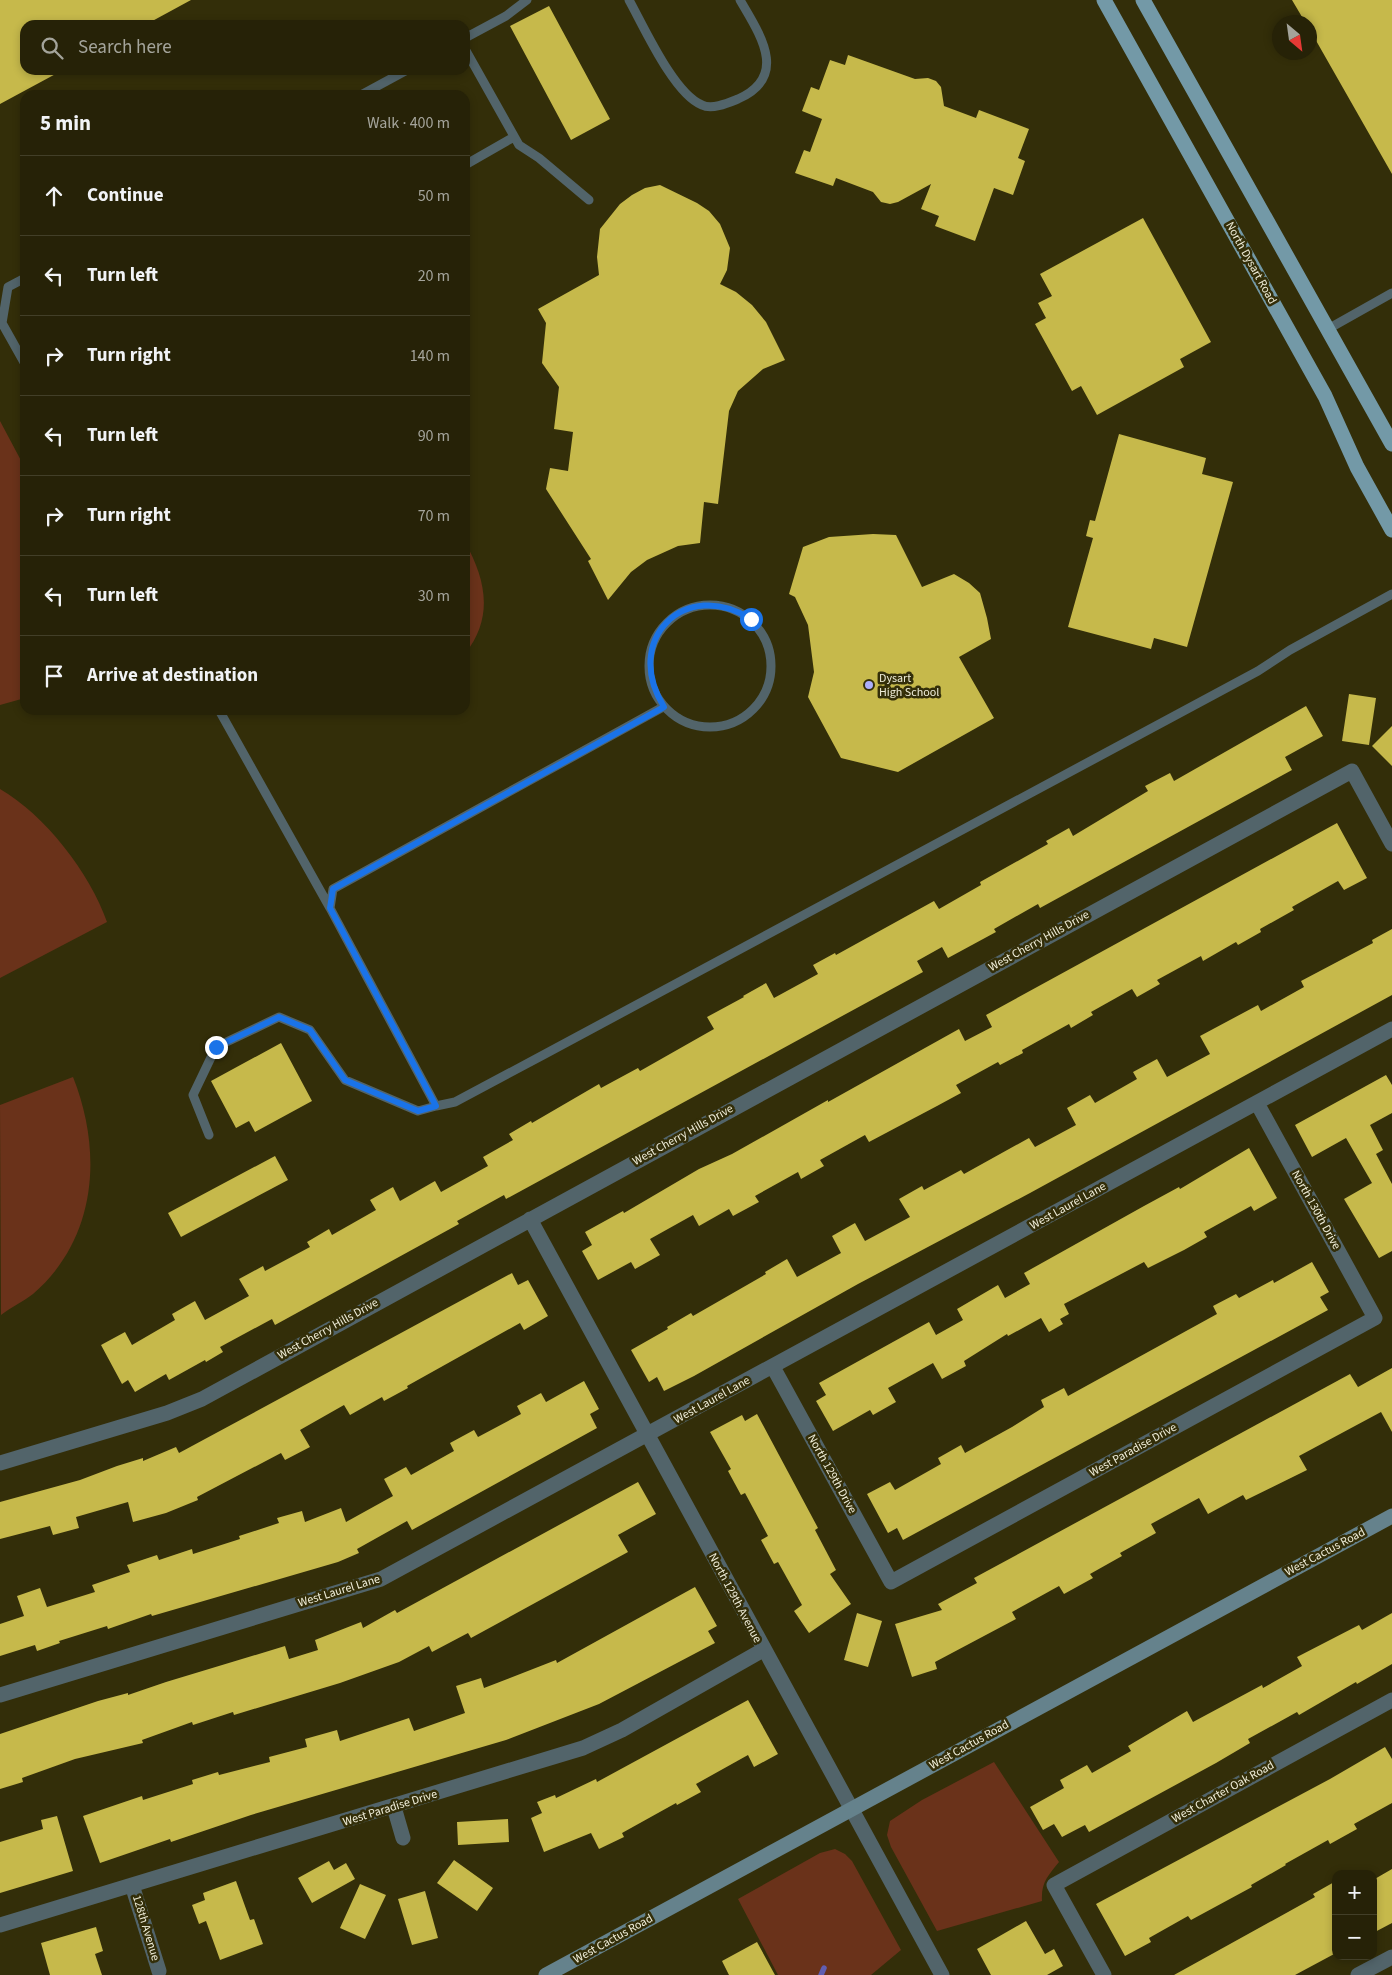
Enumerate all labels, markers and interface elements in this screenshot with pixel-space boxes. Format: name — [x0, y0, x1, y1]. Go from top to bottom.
north arrow — [1272, 15, 1317, 60]
search box — [20, 20, 470, 75]
icon: search — [38, 34, 66, 62]
text: Search here — [78, 34, 172, 61]
text: 5 min — [40, 108, 91, 138]
text: Walk · 400 m — [367, 112, 450, 134]
icon: ahead — [40, 182, 68, 210]
text: Continue — [87, 182, 164, 209]
text: 50 m — [418, 185, 450, 207]
street label: North Dysart Road — [1221, 219, 1281, 307]
icon: left — [40, 262, 68, 290]
text: Turn left — [87, 262, 158, 289]
text: 20 m — [418, 265, 450, 287]
icon: right — [40, 342, 68, 370]
text: Turn right — [87, 342, 171, 369]
text: 140 m — [410, 345, 450, 367]
icon: left — [40, 422, 68, 450]
text: Turn left — [87, 422, 158, 449]
text: 90 m — [418, 425, 450, 447]
icon: right — [40, 502, 68, 530]
text: Turn right — [87, 502, 171, 529]
text: 70 m — [418, 505, 450, 527]
icon: left — [40, 582, 68, 610]
text: Turn left — [87, 582, 158, 609]
text: 30 m — [418, 585, 450, 607]
route start — [740, 608, 763, 631]
icon: arrive — [40, 662, 68, 690]
text: Arrive at destination — [87, 662, 258, 689]
place label: Dysart High School — [879, 670, 939, 701]
marker: Dysart High School — [863, 679, 875, 691]
street label: West Cherry Hills Drive — [985, 906, 1093, 976]
route end — [205, 1036, 228, 1059]
street label: West Cherry Hills Drive — [629, 1100, 737, 1170]
street label: North 130th Drive — [1287, 1167, 1345, 1253]
street label: West Laurel Lane — [1027, 1178, 1109, 1234]
street label: West Cherry Hills Drive — [274, 1294, 382, 1364]
street label: West Laurel Lane — [671, 1372, 753, 1428]
street label: West Paradise Drive — [1086, 1419, 1180, 1481]
street label: North 129th Drive — [803, 1431, 861, 1517]
street label: West Cactus Road — [1282, 1524, 1368, 1580]
street label: North 129th Avenue — [704, 1550, 766, 1646]
street label: West Laurel Lane — [296, 1570, 382, 1612]
street label: West Cactus Road — [926, 1716, 1012, 1774]
street label: West Charter Oak Road — [1169, 1757, 1277, 1827]
street label: West Paradise Drive — [341, 1786, 439, 1830]
map controls — [1332, 1870, 1377, 1960]
button: + — [1332, 1870, 1377, 1915]
street label: 128th Avenue — [128, 1893, 164, 1963]
street label: West Cactus Road — [570, 1910, 656, 1968]
button: − — [1332, 1915, 1377, 1960]

